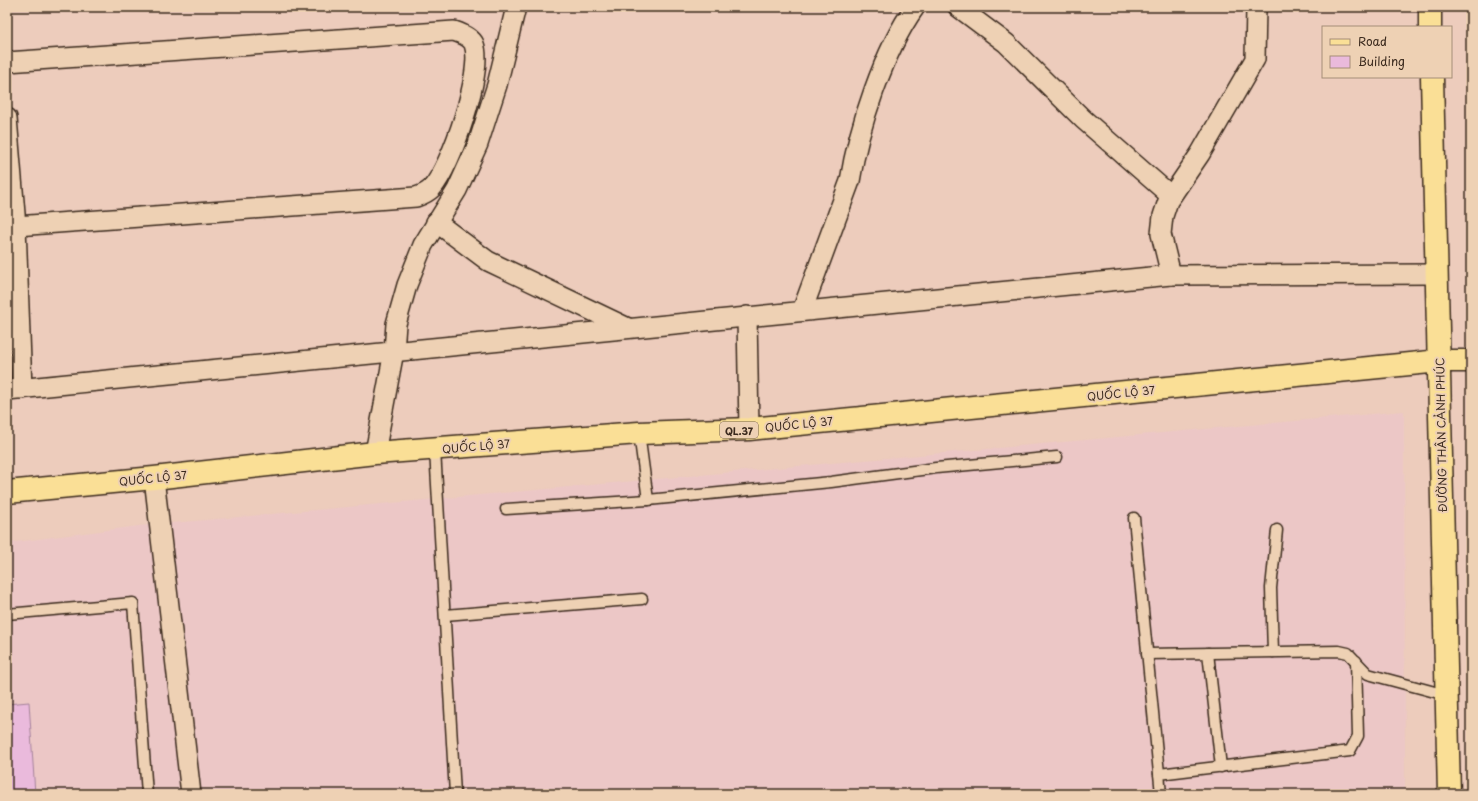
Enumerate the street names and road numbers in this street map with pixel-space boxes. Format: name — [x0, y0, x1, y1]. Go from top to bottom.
street label: ĐƯỜNG THÂN CẢNH PHÚC — [1431, 357, 1451, 513]
street label: QUỐC LỘ 37 — [1086, 381, 1156, 405]
street label: QUỐC LỘ 37 — [764, 412, 834, 436]
road number: QL.37 — [720, 422, 758, 438]
street label: QUỐC LỘ 37 — [441, 435, 511, 457]
street label: QUỐC LỘ 37 — [118, 466, 188, 490]

